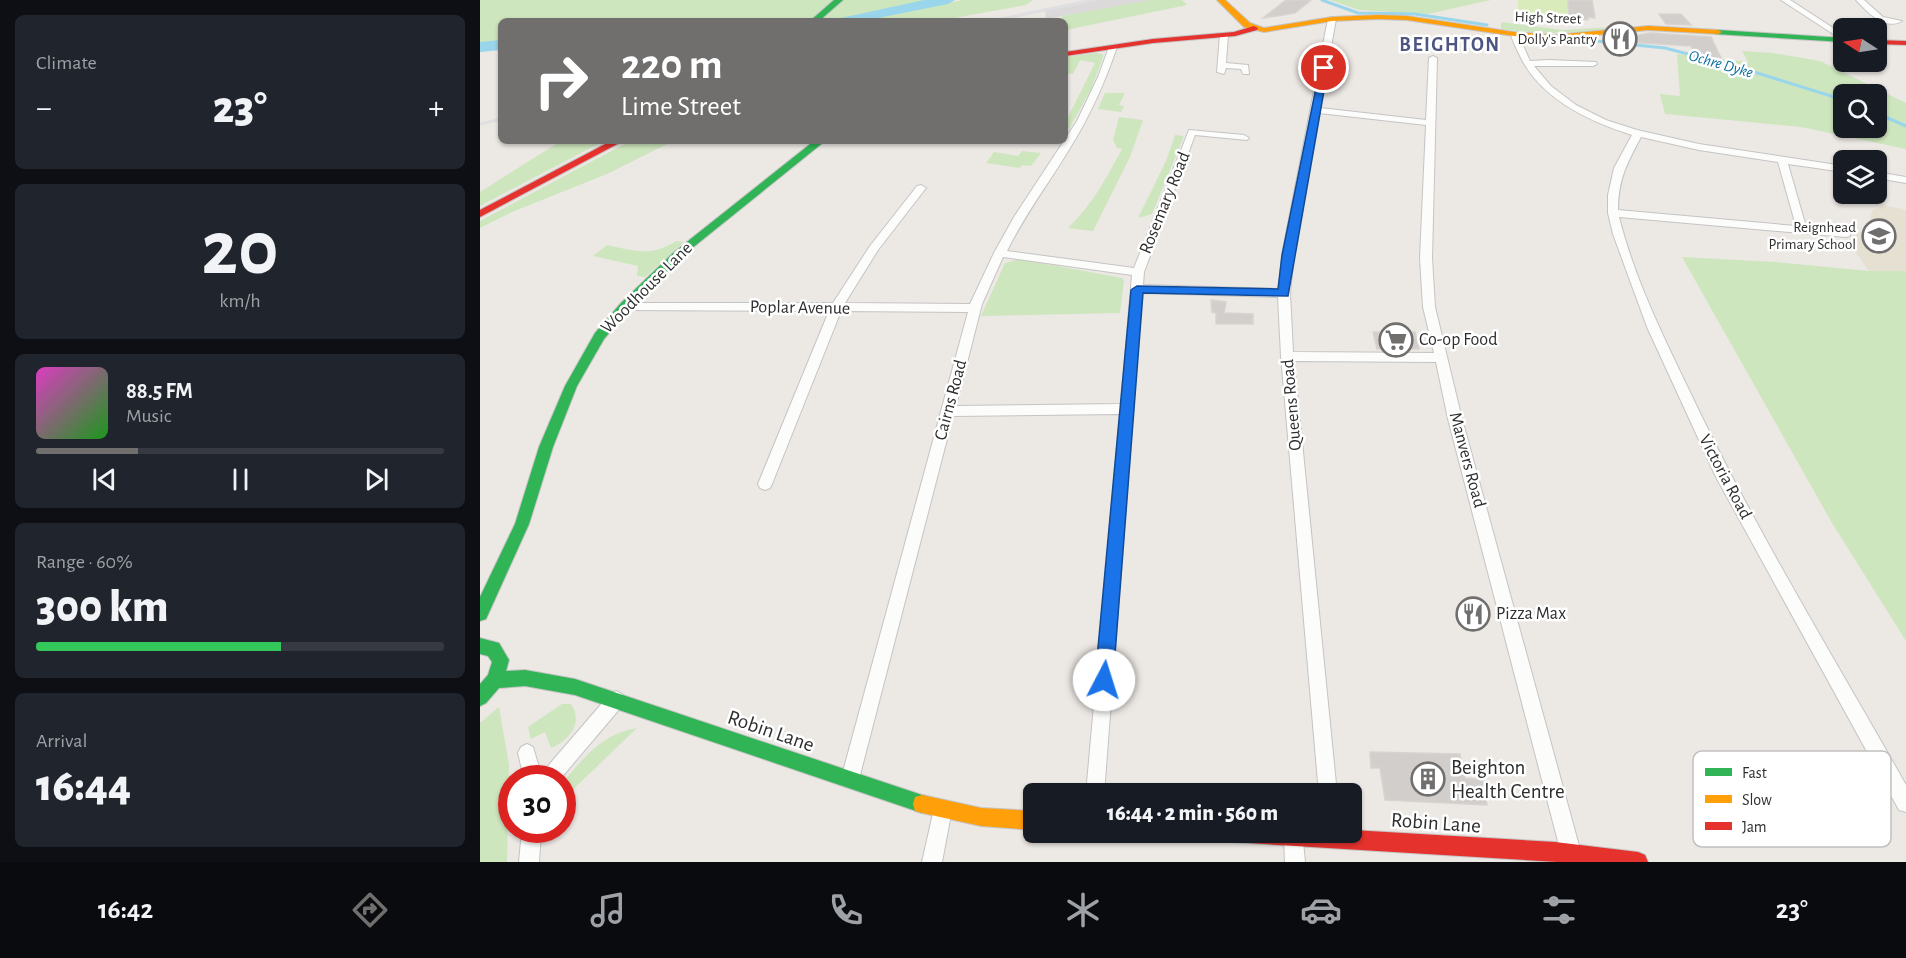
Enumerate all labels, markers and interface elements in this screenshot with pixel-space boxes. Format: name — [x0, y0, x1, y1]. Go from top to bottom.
street label: High Street — [1514, 9, 1582, 27]
north arrow — [1833, 18, 1887, 72]
map controls — [1833, 18, 1887, 204]
restaurant icon: Dolly's Pantry — [1602, 21, 1638, 57]
place label: Dolly's Pantry — [1517, 32, 1598, 47]
district label: BEIGHTON — [1399, 35, 1501, 55]
icon: right — [522, 42, 600, 120]
pin — [1298, 42, 1349, 93]
text: 220 m — [621, 44, 723, 86]
water label: Ochre Dyke — [1687, 47, 1755, 81]
icon: arrive — [1307, 51, 1340, 84]
text: Climate — [36, 53, 97, 73]
button: search — [1833, 84, 1887, 138]
text: 23° — [213, 86, 267, 131]
text: − — [36, 92, 52, 125]
text: + — [428, 92, 444, 125]
text: Lime Street — [621, 93, 741, 120]
street label: Rosemary Road — [1136, 149, 1194, 257]
button: layers — [1833, 150, 1887, 204]
text: 20 — [201, 211, 279, 289]
school or university icon: Reignhead Primary School — [1861, 218, 1897, 254]
place label: Reignhead Primary School — [1768, 220, 1856, 252]
street label: Woodhouse Lane — [598, 239, 696, 337]
text: km/h — [219, 291, 261, 311]
street label: Poplar Avenue — [750, 298, 850, 318]
supermarket icon: Co-op Food — [1378, 322, 1414, 358]
place label: Co-op Food — [1419, 331, 1498, 349]
street label: Cairns Road — [932, 358, 970, 442]
street label: Queens Road — [1279, 358, 1305, 452]
text: 88.5 FM — [126, 380, 193, 402]
text: Music — [126, 406, 172, 426]
street label: Manvers Road — [1446, 410, 1488, 510]
street label: Victoria Road — [1695, 432, 1755, 522]
icon: previous — [88, 463, 121, 496]
icon: pause — [224, 463, 257, 496]
icon: next — [360, 463, 393, 496]
text: Range · 60% — [36, 552, 133, 572]
text: 300 km — [36, 585, 168, 630]
restaurant icon: Pizza Max — [1455, 596, 1491, 632]
place label: Pizza Max — [1496, 605, 1566, 623]
position arrow — [1072, 648, 1136, 712]
street label: Robin Lane — [725, 706, 817, 756]
text: Arrival — [36, 731, 87, 751]
legend — [1693, 751, 1891, 847]
place label: Beighton Health Centre — [1451, 757, 1565, 802]
building icon: Beighton Health Centre — [1410, 761, 1446, 797]
text: 16:44 — [36, 764, 131, 809]
speed limit sign: 30 — [498, 765, 576, 843]
text: Fast — [1742, 765, 1767, 781]
text: Slow — [1742, 792, 1772, 808]
text: 16:44 · 2 min · 560 m — [1107, 802, 1278, 824]
street label: Robin Lane — [1390, 809, 1482, 837]
text: Jam — [1742, 819, 1767, 835]
icon: directions — [349, 889, 391, 931]
icon: music — [587, 889, 629, 931]
icon: phone — [825, 889, 867, 931]
icon: climate — [1062, 889, 1104, 931]
icon: car — [1300, 889, 1342, 931]
icon: filters — [1538, 889, 1580, 931]
text: 16:42 — [98, 896, 153, 923]
text: 23° — [1776, 896, 1808, 923]

